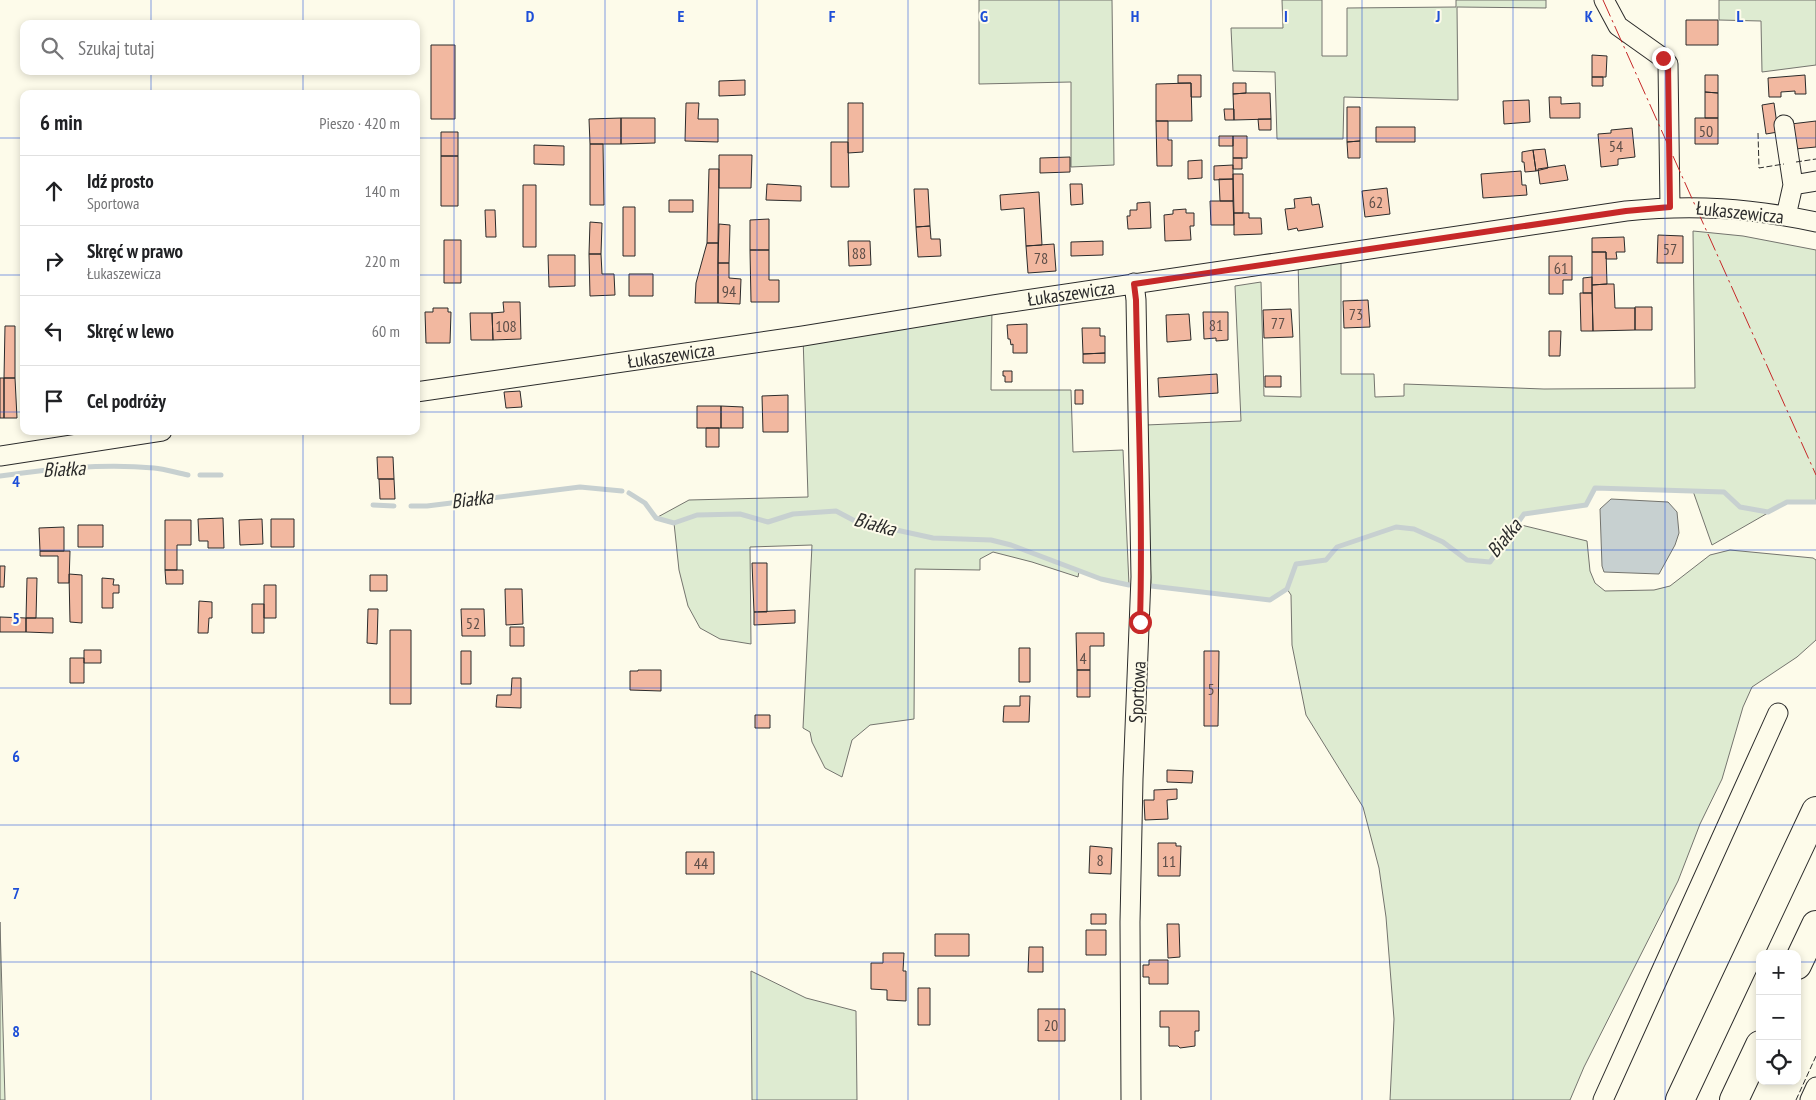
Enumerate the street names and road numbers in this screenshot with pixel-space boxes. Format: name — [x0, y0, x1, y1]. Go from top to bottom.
street label: Łukaszewicza — [1695, 195, 1785, 229]
street label: Łukaszewicza — [1026, 275, 1116, 311]
street label: Łukaszewicza — [626, 337, 716, 373]
street label: Sportowa — [1123, 660, 1151, 724]

